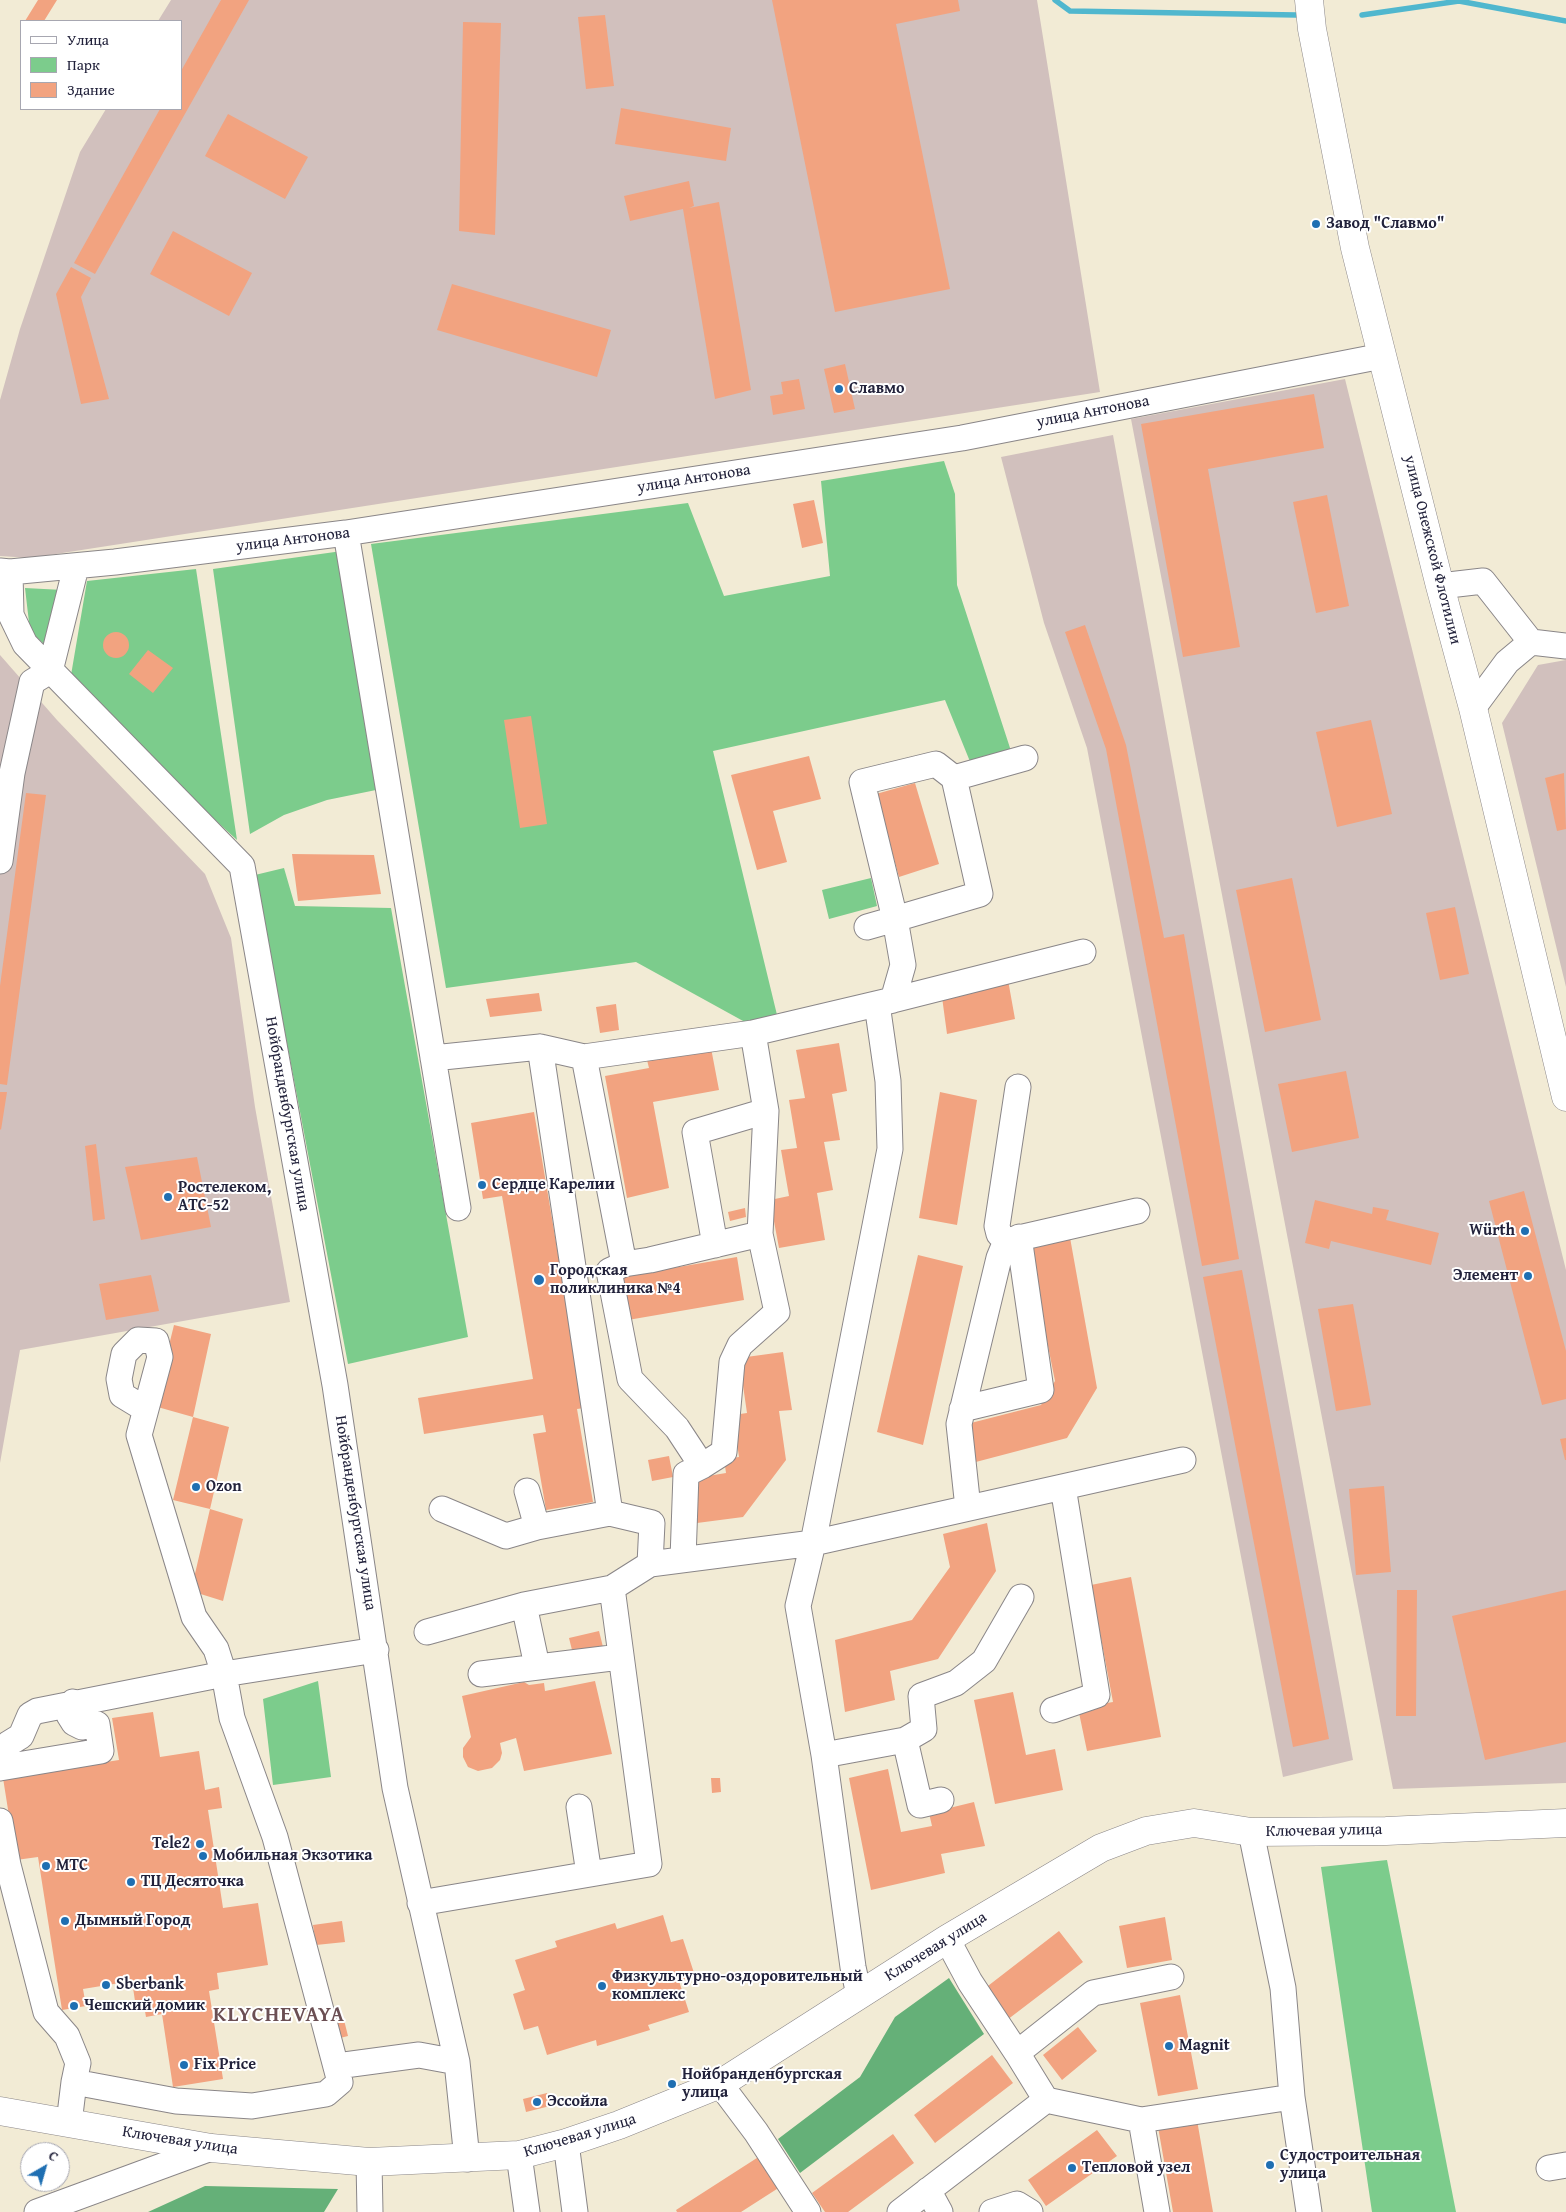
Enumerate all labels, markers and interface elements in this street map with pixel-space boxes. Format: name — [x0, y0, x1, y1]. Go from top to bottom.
legend — [20, 20, 182, 110]
text: Улица — [67, 29, 109, 50]
text: Парк — [67, 54, 100, 75]
text: Здание — [67, 79, 115, 100]
place label: Завод "Славмо" — [1326, 214, 1444, 234]
marker: Завод "Славмо" — [1310, 218, 1322, 230]
place label: Славмо — [849, 379, 905, 399]
marker: Славмо — [833, 383, 845, 395]
street label: улица Антонова — [1035, 392, 1151, 432]
street label: улица Онежской Флотилии — [1399, 454, 1465, 646]
street label: улица Антонова — [636, 461, 752, 497]
street label: улица Антонова — [235, 523, 351, 557]
street label: Нойбранденбургская улица — [260, 1015, 314, 1213]
place label: Сердце Карелии — [492, 1175, 615, 1195]
place label: Ростелеком, АТС-52 — [178, 1178, 271, 1216]
marker: Сердце Карелии — [476, 1179, 488, 1191]
marker: Ростелеком, АТС-52 — [162, 1191, 174, 1203]
place label: Würth — [1469, 1221, 1515, 1241]
marker: Würth — [1519, 1225, 1531, 1237]
place label: Городская поликлиника №4 — [550, 1261, 681, 1299]
place label: Элемент — [1453, 1266, 1518, 1286]
marker: Элемент — [1522, 1270, 1534, 1282]
marker: Городская поликлиника №4 — [532, 1273, 546, 1287]
street label: Нойбранденбургская улица — [330, 1414, 380, 1612]
place label: Ozon — [206, 1477, 242, 1497]
marker: Ozon — [190, 1481, 202, 1493]
street label: Ключевая улица — [1266, 1820, 1382, 1842]
place label: Tele2 — [152, 1834, 190, 1854]
marker: Tele2 — [194, 1838, 206, 1850]
place label: Мобильная Экзотика — [213, 1846, 372, 1866]
marker: Мобильная Экзотика — [197, 1850, 209, 1862]
place label: МТС — [56, 1856, 88, 1876]
marker: МТС — [40, 1860, 52, 1872]
place label: ТЦ Десяточка — [141, 1872, 244, 1892]
marker: ТЦ Десяточка — [125, 1876, 137, 1888]
street label: Ключевая улица — [882, 1908, 990, 1986]
place label: Дымный Город — [75, 1911, 191, 1931]
marker: Дымный Город — [59, 1915, 71, 1927]
place label: Физкультурно-оздоровительный комплекс — [612, 1967, 863, 2005]
place label: Sberbank — [116, 1975, 184, 1995]
marker: Sberbank — [100, 1979, 112, 1991]
marker: Физкультурно-оздоровительный комплекс — [596, 1980, 608, 1992]
place label: Чешский домик — [84, 1996, 205, 2016]
marker: Чешский домик — [68, 2000, 80, 2012]
district label: KLYCHEVAYA — [212, 2003, 346, 2029]
place label: Magnit — [1179, 2036, 1230, 2056]
marker: Magnit — [1163, 2040, 1175, 2052]
place label: Fix Price — [194, 2055, 256, 2075]
marker: Fix Price — [178, 2059, 190, 2071]
place label: Нойбранденбургская улица — [682, 2065, 842, 2103]
marker: Нойбранденбургская улица — [666, 2078, 678, 2090]
place label: Эссойла — [547, 2092, 608, 2112]
marker: Эссойла — [531, 2096, 543, 2108]
street label: Ключевая улица — [521, 2110, 639, 2162]
street label: Ключевая улица — [121, 2122, 239, 2160]
north arrow — [20, 2142, 70, 2192]
text: С — [44, 2146, 63, 2166]
place label: Судостроительная улица — [1280, 2146, 1420, 2184]
place label: Тепловой узел — [1082, 2158, 1190, 2178]
marker: Судостроительная улица — [1264, 2159, 1276, 2171]
marker: Тепловой узел — [1066, 2162, 1078, 2174]

